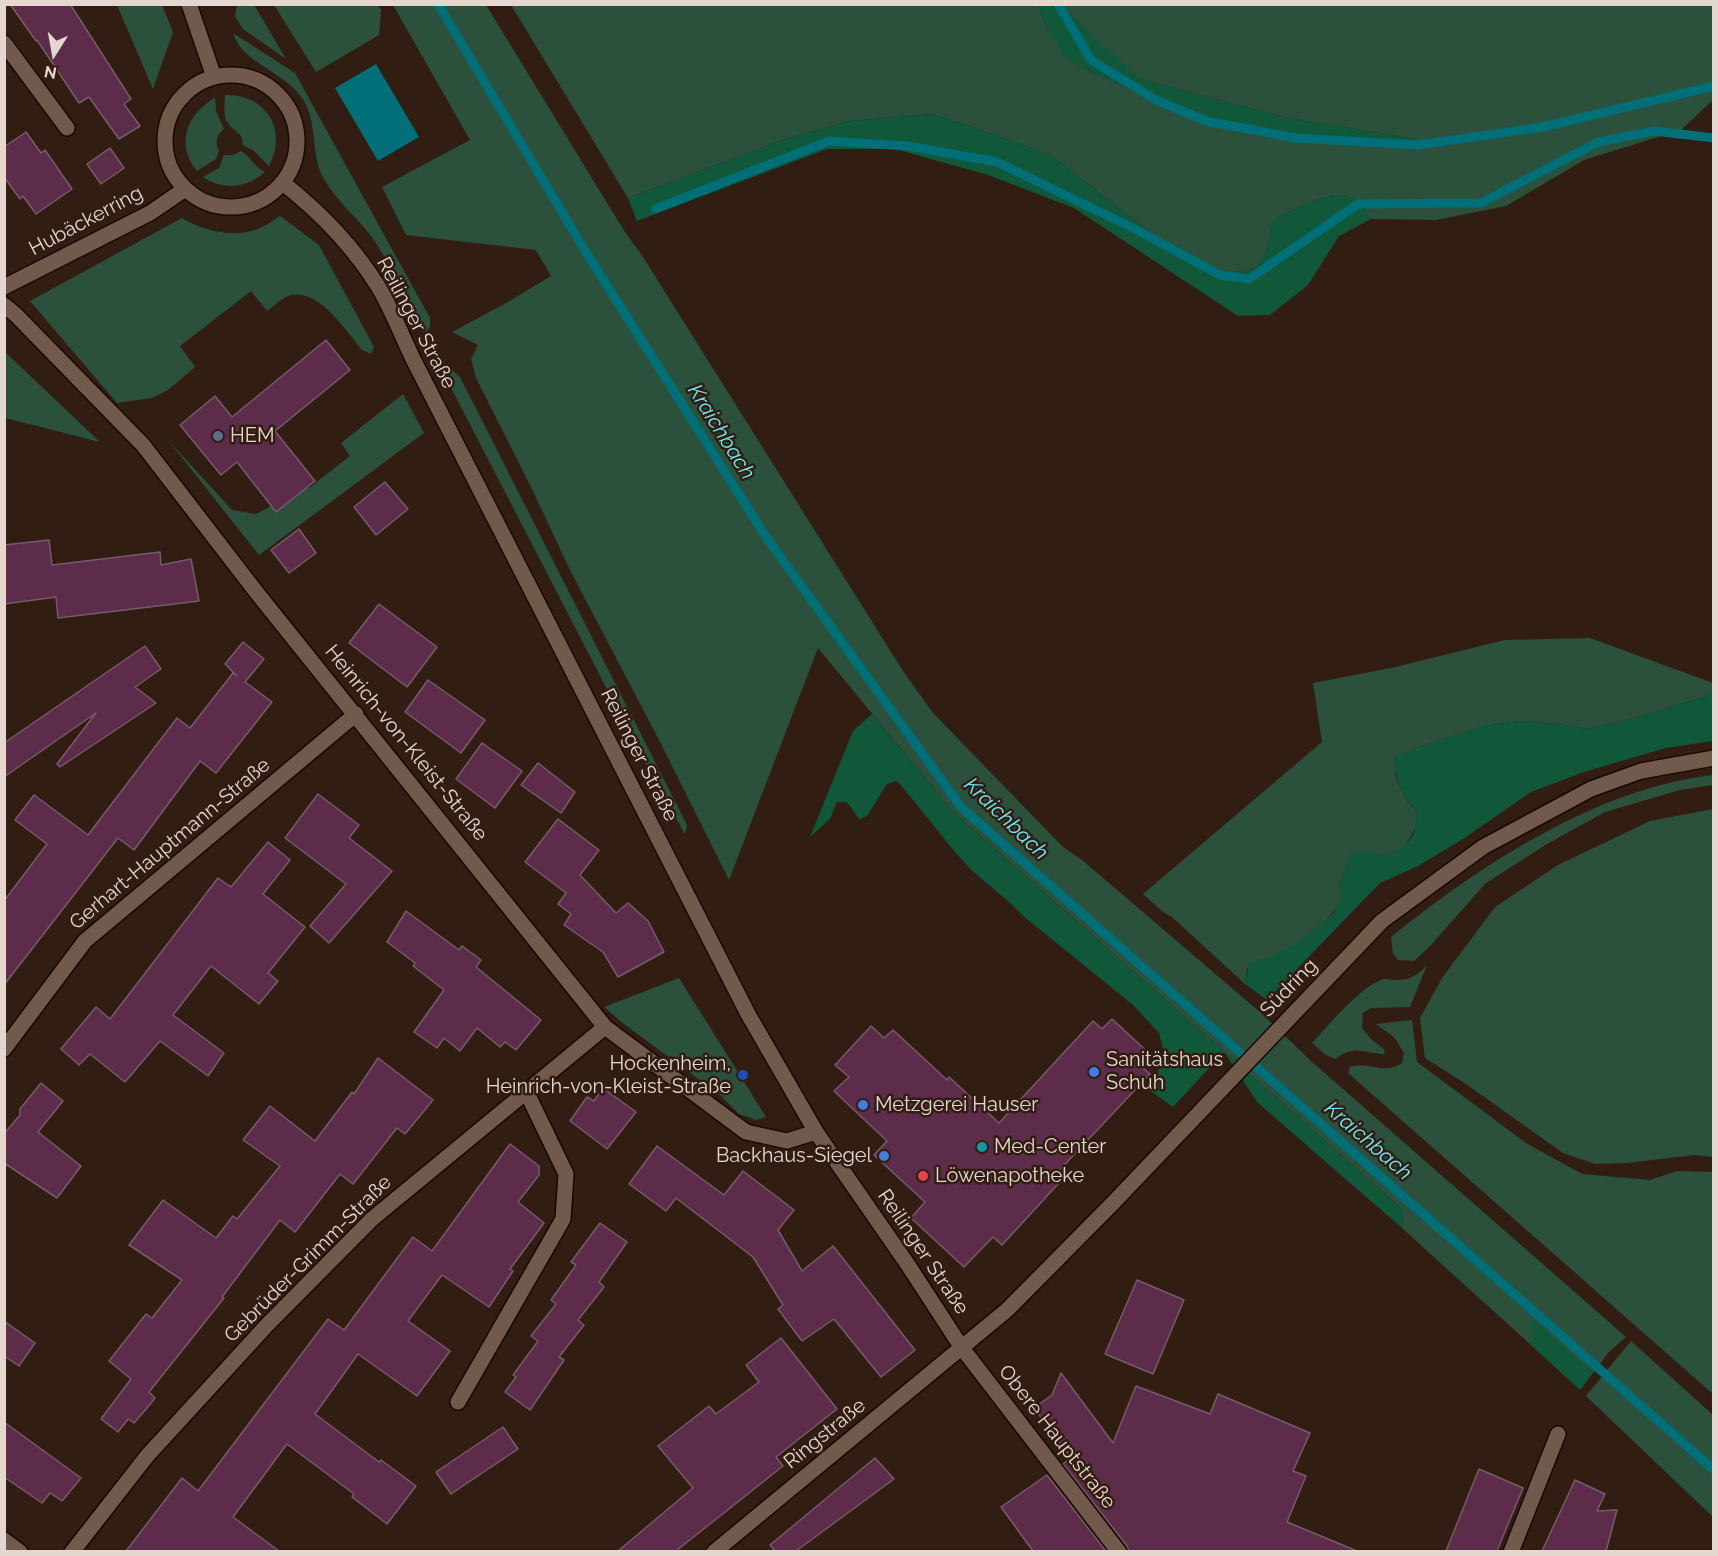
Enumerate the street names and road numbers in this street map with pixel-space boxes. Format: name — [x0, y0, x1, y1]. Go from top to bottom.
street label: Hubäckerring — [25, 181, 147, 261]
street label: Reilinger Straße — [371, 253, 461, 393]
street label: Heinrich-von-Kleist-Straße — [319, 640, 493, 846]
street label: Reilinger Straße — [595, 685, 683, 825]
street label: Gerhart-Hauptmann-Straße — [65, 753, 275, 935]
street label: Südring — [1255, 954, 1323, 1022]
street label: Gebrüder-Grimm-Straße — [219, 1170, 397, 1348]
street label: Reilinger Straße — [872, 1185, 974, 1319]
street label: Obere Hauptstraße — [993, 1360, 1121, 1514]
street label: Ringstraße — [779, 1394, 871, 1474]

